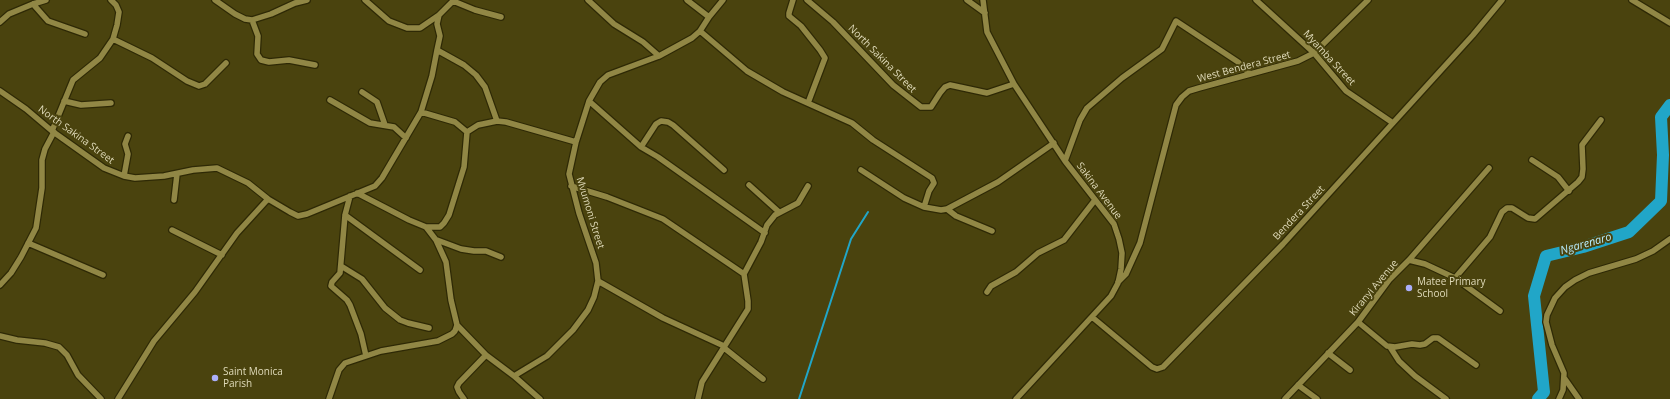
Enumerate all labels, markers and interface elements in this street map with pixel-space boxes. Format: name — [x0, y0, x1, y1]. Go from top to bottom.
street label: North Sakina Street — [846, 23, 918, 95]
street label: Myamba Street — [1300, 28, 1358, 88]
street label: West Bendera Street — [1196, 49, 1292, 85]
street label: North Sakina Street — [36, 103, 116, 167]
street label: Sakina Avenue — [1074, 160, 1124, 222]
street label: Mvumoni Street — [573, 176, 607, 250]
street label: Bendera Street — [1271, 183, 1327, 243]
water label: Ngarenaro — [1559, 230, 1613, 258]
street label: Kiranyi Avenue — [1347, 258, 1401, 318]
place label: Matee Primary School — [1417, 276, 1485, 300]
marker: Matee Primary School — [1404, 283, 1414, 293]
place label: Saint Monica Parish — [223, 366, 283, 390]
marker: Saint Monica Parish — [210, 373, 220, 383]

